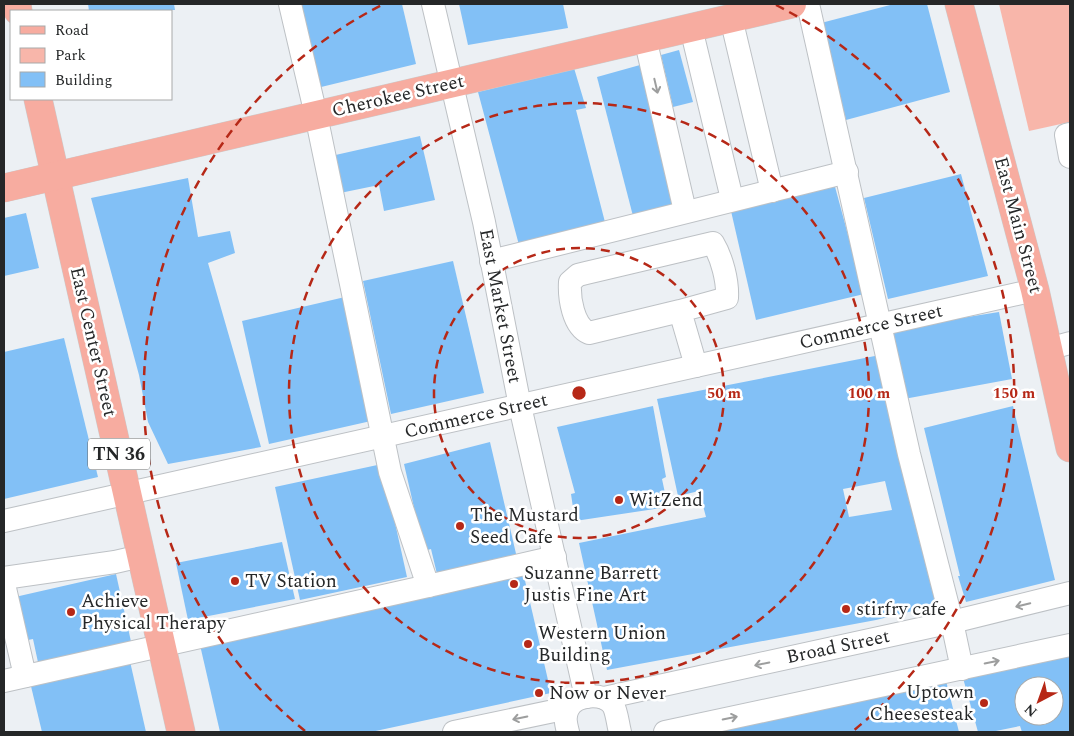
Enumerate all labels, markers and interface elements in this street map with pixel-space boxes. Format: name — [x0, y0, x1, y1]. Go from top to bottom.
legend — [10, 10, 172, 100]
text: Road — [55, 19, 89, 42]
text: Park — [55, 44, 86, 67]
street label: Cherokee Street — [329, 67, 467, 125]
text: Building — [55, 69, 112, 92]
one-way arrow — [652, 77, 661, 93]
street label: East Main Street — [986, 153, 1050, 297]
street label: East Market Street — [471, 226, 529, 386]
street label: East Center Street — [62, 264, 124, 420]
street label: Commerce Street — [796, 296, 946, 358]
text: 50 m — [707, 382, 742, 405]
text: 100 m — [848, 382, 891, 405]
text: 150 m — [993, 382, 1036, 405]
centre of rings — [570, 384, 588, 402]
street label: Commerce Street — [401, 385, 551, 447]
road number: TN 36 — [88, 438, 150, 469]
place label: WitZend — [629, 486, 703, 515]
marker: WitZend — [613, 494, 625, 506]
place label: The Mustard Seed Cafe — [470, 501, 579, 552]
marker: The Mustard Seed Cafe — [454, 520, 466, 532]
place label: Suzanne Barrett Justis Fine Art — [524, 559, 659, 610]
place label: TV Station — [245, 567, 337, 596]
marker: TV Station — [229, 575, 241, 587]
marker: Suzanne Barrett Justis Fine Art — [508, 578, 520, 590]
place label: Achieve Physical Therapy — [81, 587, 227, 638]
place label: stirfry cafe — [856, 595, 946, 624]
one-way arrow — [1015, 601, 1031, 610]
marker: stirfry cafe — [840, 603, 852, 615]
marker: Achieve Physical Therapy — [65, 606, 77, 618]
place label: Western Union Building — [538, 619, 666, 670]
street label: Broad Street — [784, 622, 893, 672]
marker: Western Union Building — [522, 638, 534, 650]
one-way arrow — [983, 657, 999, 666]
one-way arrow — [754, 660, 770, 669]
north arrow — [1014, 676, 1064, 726]
place label: Uptown Cheesesteak — [870, 678, 974, 729]
place label: Now or Never — [549, 679, 667, 708]
marker: Now or Never — [533, 687, 545, 699]
marker: Uptown Cheesesteak — [978, 697, 990, 709]
text: N — [1020, 699, 1042, 722]
one-way arrow — [722, 713, 738, 722]
one-way arrow — [513, 714, 529, 724]

